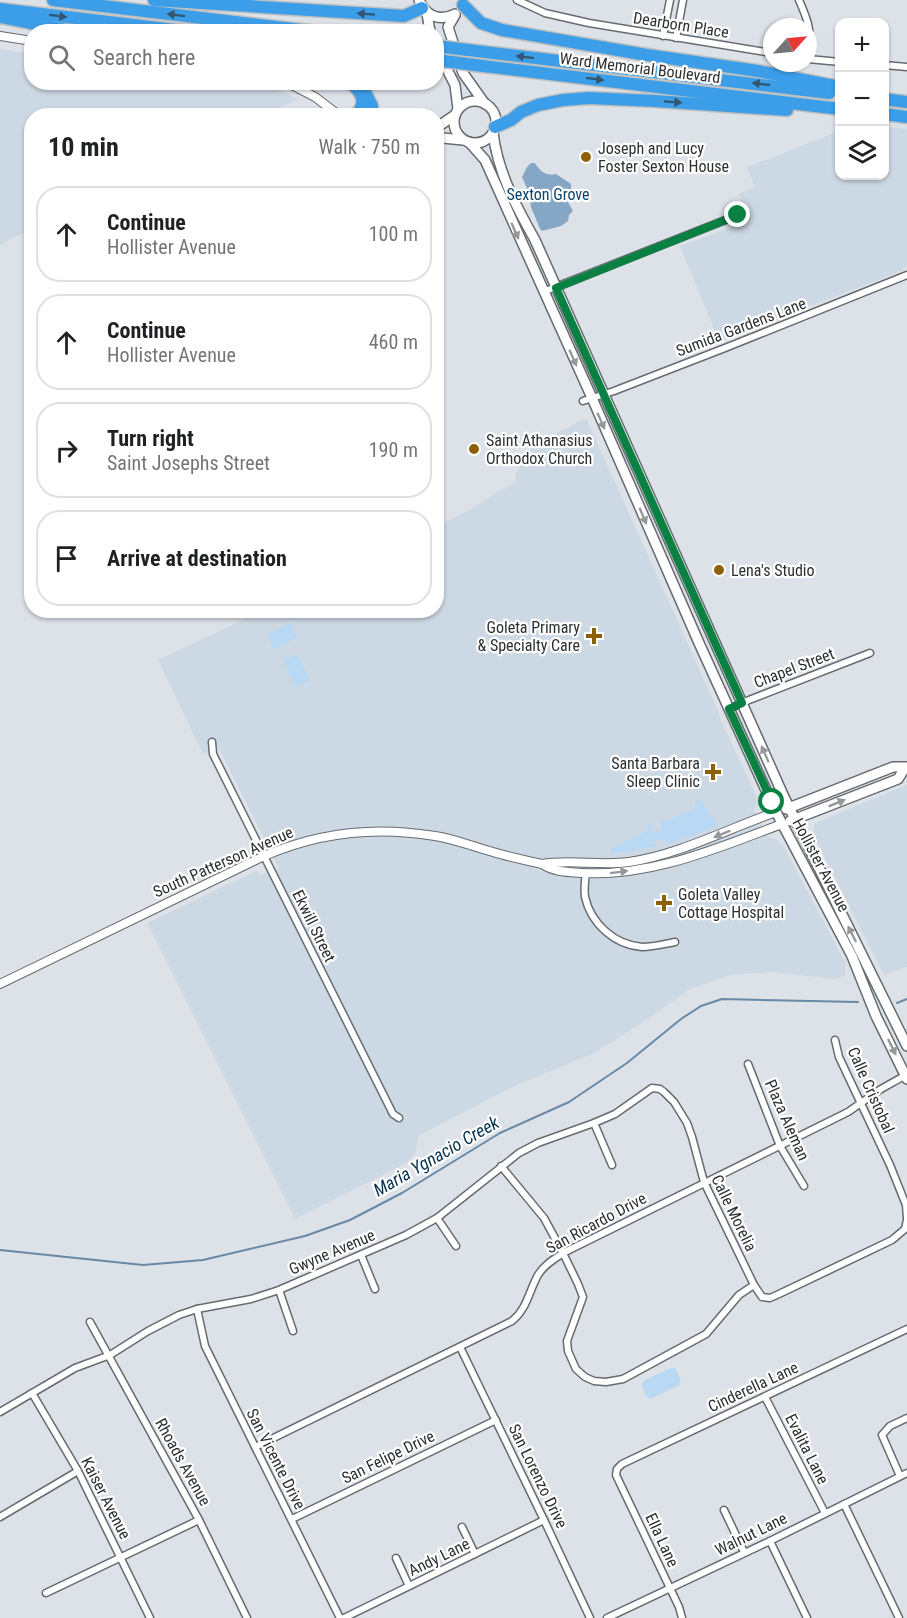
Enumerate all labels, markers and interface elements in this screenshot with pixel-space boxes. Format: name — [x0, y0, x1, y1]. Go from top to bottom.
street label: Dearborn Place — [632, 8, 730, 42]
one-way arrow — [356, 9, 375, 18]
one-way arrow — [167, 10, 186, 19]
one-way arrow — [49, 11, 68, 21]
north arrow — [763, 18, 817, 72]
map controls — [835, 18, 889, 180]
button: + — [835, 18, 889, 72]
search box — [24, 24, 444, 90]
icon: search — [45, 41, 78, 74]
text: Search here — [93, 45, 195, 70]
street label: Ward Memorial Boulevard — [559, 49, 721, 87]
one-way arrow — [516, 52, 535, 62]
button: − — [835, 72, 889, 126]
one-way arrow — [586, 75, 605, 84]
one-way arrow — [751, 80, 770, 89]
one-way arrow — [664, 98, 683, 107]
button: layers — [835, 126, 889, 180]
text: 10 min — [48, 132, 119, 162]
text: Walk · 750 m — [319, 135, 420, 159]
place label: Joseph and Lucy Foster Sexton House — [598, 139, 729, 176]
marker: Joseph and Lucy Foster Sexton House — [579, 150, 593, 164]
park label: Sexton Grove — [506, 185, 590, 204]
route end — [724, 201, 750, 227]
text: Continue — [107, 210, 186, 235]
icon: ahead — [50, 218, 83, 251]
text: 100 m — [369, 222, 418, 246]
one-way arrow — [511, 222, 520, 239]
text: Hollister Avenue — [107, 235, 236, 259]
street label: Sumida Gardens Lane — [673, 293, 809, 361]
text: Continue — [107, 318, 186, 343]
icon: ahead — [50, 326, 83, 359]
text: 460 m — [369, 330, 418, 354]
text: Hollister Avenue — [107, 343, 236, 367]
one-way arrow — [568, 349, 578, 367]
one-way arrow — [597, 412, 606, 429]
text: Turn right — [107, 426, 194, 451]
place label: Saint Athanasius Orthodox Church — [486, 431, 592, 468]
icon: right — [50, 434, 83, 467]
text: 190 m — [369, 438, 418, 462]
marker: Saint Athanasius Orthodox Church — [467, 442, 481, 456]
text: Saint Josephs Street — [107, 451, 270, 475]
one-way arrow — [638, 508, 648, 526]
icon: arrive — [50, 542, 83, 575]
text: Arrive at destination — [107, 546, 287, 571]
place label: Lena's Studio — [731, 561, 815, 580]
marker: Lena's Studio — [712, 563, 726, 577]
place label: Goleta Primary & Specialty Care — [478, 618, 580, 655]
marker: Goleta Primary & Specialty Care — [585, 627, 603, 645]
street label: Chapel Street — [751, 644, 837, 692]
one-way arrow — [760, 746, 769, 763]
place label: Santa Barbara Sleep Clinic — [611, 754, 700, 791]
marker: Santa Barbara Sleep Clinic — [704, 763, 722, 781]
route start — [758, 788, 784, 814]
one-way arrow — [828, 798, 846, 807]
street label: Hollister Avenue — [788, 815, 854, 915]
street label: South Patterson Avenue — [150, 823, 296, 901]
one-way arrow — [713, 830, 731, 839]
one-way arrow — [610, 867, 629, 876]
place label: Goleta Valley Cottage Hospital — [678, 885, 784, 922]
street label: Ekwill Street — [288, 887, 340, 965]
marker: Goleta Valley Cottage Hospital — [655, 894, 673, 912]
one-way arrow — [847, 925, 856, 942]
one-way arrow — [887, 1039, 896, 1056]
street label: Calle Cristobal — [844, 1044, 898, 1136]
street label: Plaza Aleman — [761, 1077, 813, 1163]
water label: Maria Ygnacio Creek — [369, 1111, 504, 1200]
street label: Calle Morelia — [707, 1172, 761, 1254]
street label: San Ricardo Drive — [543, 1189, 649, 1257]
street label: Gwyne Avenue — [286, 1225, 378, 1279]
street label: Cinderella Lane — [705, 1358, 801, 1416]
street label: San Vicente Drive — [242, 1405, 310, 1513]
street label: Evalita Lane — [781, 1411, 833, 1487]
street label: Rhoads Avenue — [151, 1415, 215, 1509]
street label: San Lorenzo Drive — [505, 1421, 571, 1531]
street label: San Felipe Drive — [339, 1426, 437, 1488]
street label: Kaiser Avenue — [77, 1454, 135, 1542]
street label: Walnut Lane — [712, 1508, 790, 1560]
street label: Ella Lane — [641, 1510, 683, 1570]
street label: Andy Lane — [405, 1534, 473, 1580]

